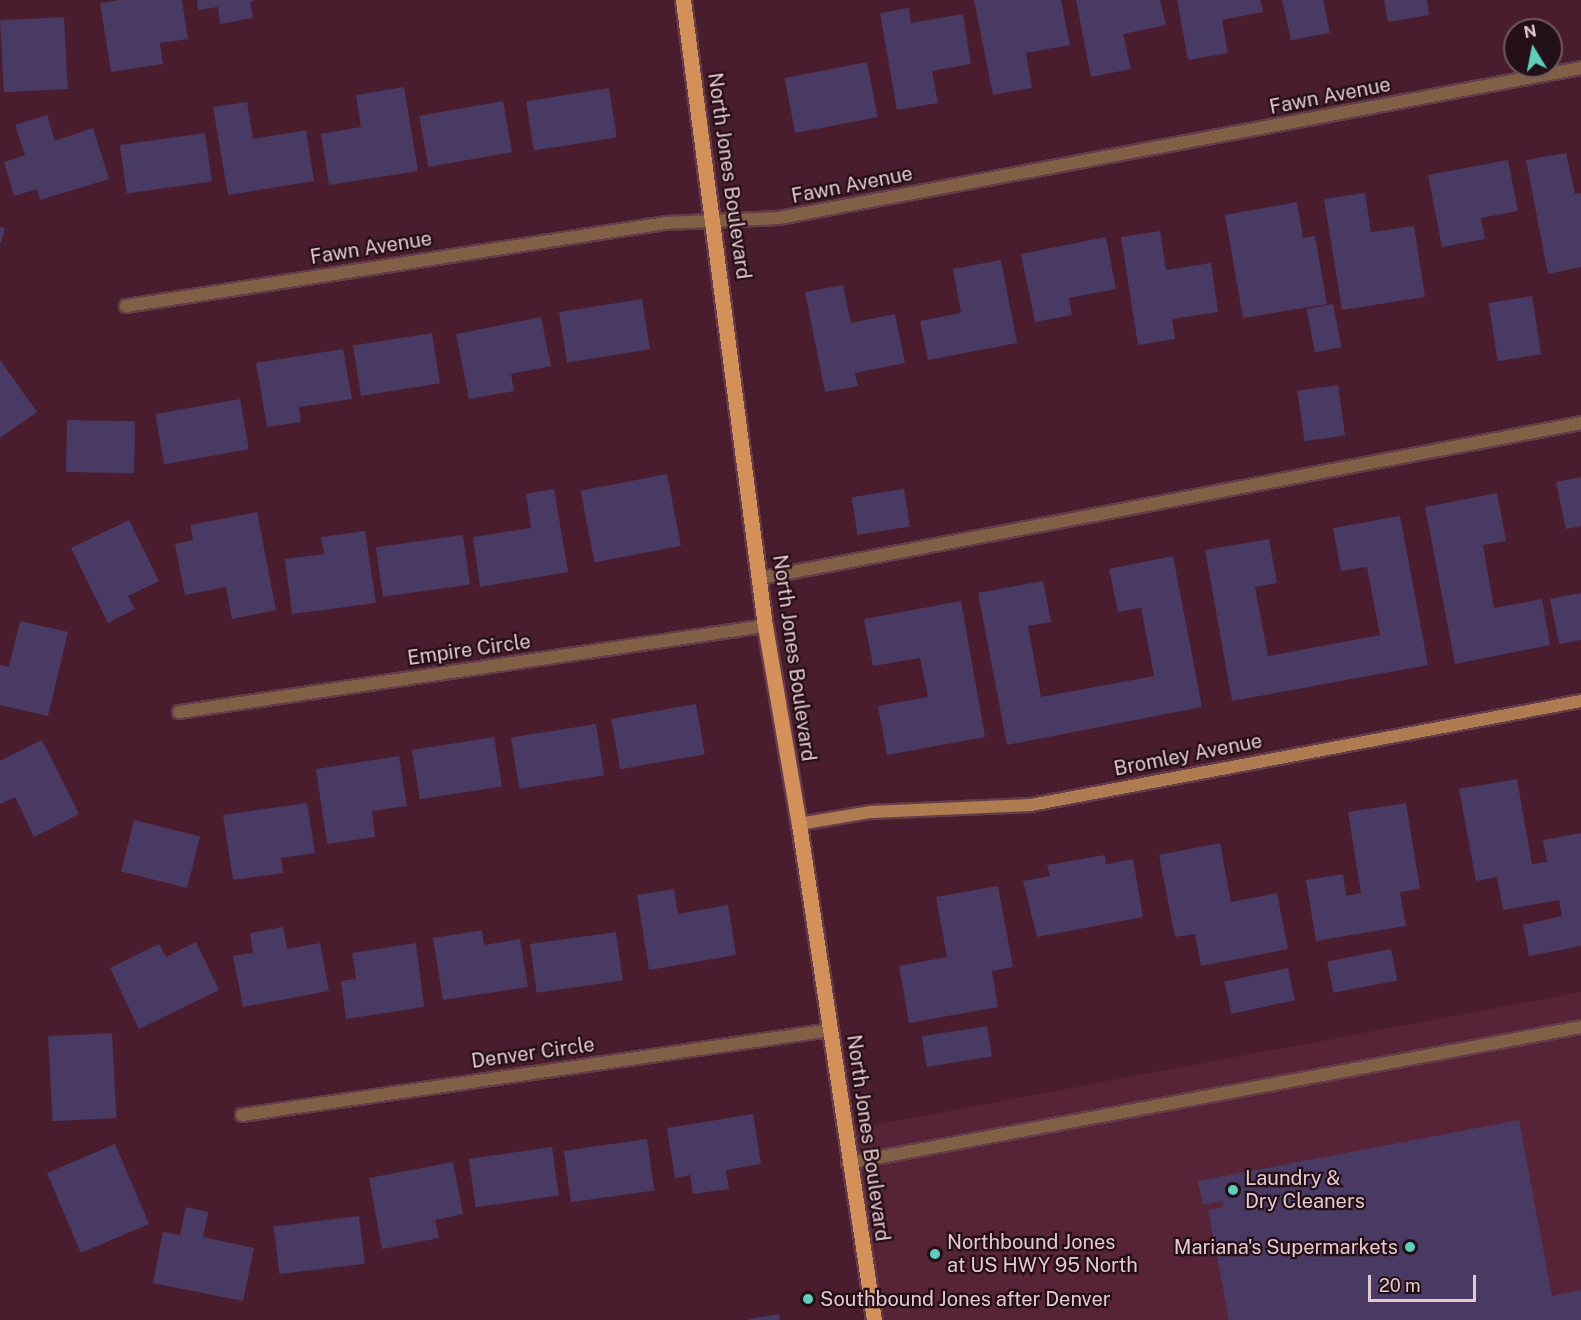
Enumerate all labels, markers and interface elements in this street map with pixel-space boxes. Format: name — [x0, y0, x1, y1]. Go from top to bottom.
north arrow — [1503, 18, 1563, 78]
text: N — [1522, 21, 1538, 42]
street label: North Jones Boulevard — [703, 71, 755, 281]
street label: Fawn Avenue — [1267, 72, 1393, 120]
street label: Fawn Avenue — [789, 161, 915, 209]
street label: Fawn Avenue — [308, 227, 434, 269]
street label: North Jones Boulevard — [768, 553, 820, 763]
street label: Empire Circle — [406, 629, 532, 671]
street label: Bromley Avenue — [1112, 729, 1264, 781]
street label: Denver Circle — [470, 1032, 596, 1074]
street label: North Jones Boulevard — [842, 1033, 894, 1243]
place label: Laundry & Dry Cleaners — [1245, 1166, 1365, 1213]
marker: Laundry & Dry Cleaners — [1226, 1183, 1240, 1197]
place label: Northbound Jones at US HWY 95 North — [947, 1230, 1138, 1277]
place label: Mariana's Supermarkets — [1174, 1235, 1398, 1259]
marker: Mariana's Supermarkets — [1403, 1240, 1417, 1254]
marker: Northbound Jones at US HWY 95 North — [928, 1247, 942, 1261]
scale bar — [1371, 1263, 1479, 1301]
text: 20 m — [1379, 1275, 1421, 1296]
place label: Southbound Jones after Denver — [820, 1287, 1111, 1311]
marker: Southbound Jones after Denver — [801, 1292, 815, 1306]

